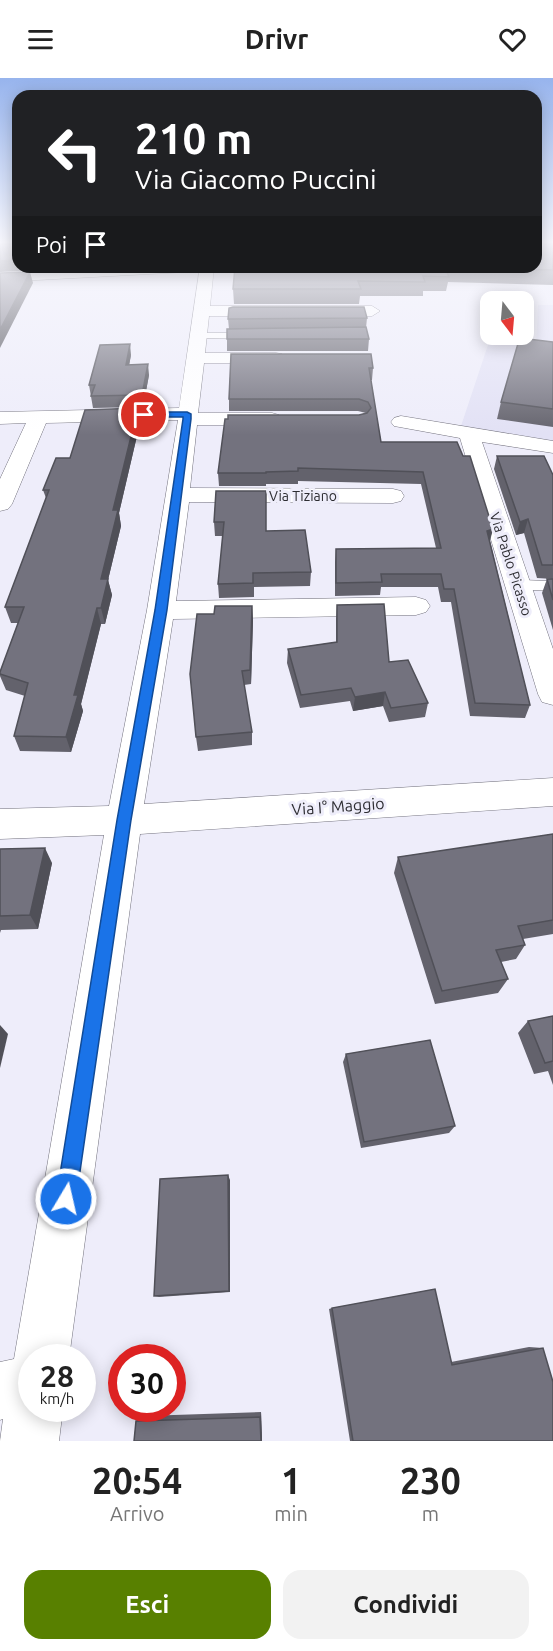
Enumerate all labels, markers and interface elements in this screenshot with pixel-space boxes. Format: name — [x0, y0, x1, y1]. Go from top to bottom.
icon: menu — [24, 23, 57, 56]
icon: heart — [496, 23, 529, 56]
text: Drivr — [245, 24, 308, 54]
icon: left — [36, 114, 114, 192]
text: 210 m — [135, 115, 252, 162]
text: Via Giacomo Puccini — [135, 164, 377, 194]
icon: arrive — [79, 228, 112, 261]
text: Poi — [36, 232, 67, 257]
north arrow — [480, 291, 534, 345]
map controls — [480, 291, 534, 345]
pin — [118, 389, 169, 440]
icon: arrive — [127, 398, 160, 431]
street label: Via Tiziano — [269, 488, 337, 504]
street label: Via Pablo Picasso — [487, 510, 535, 618]
street label: Via I° Maggio — [291, 794, 385, 818]
position arrow — [34, 1167, 98, 1231]
speed limit sign: 30 — [108, 1344, 186, 1422]
text: 28 — [40, 1359, 74, 1393]
text: km/h — [40, 1390, 74, 1407]
text: 20:54 — [92, 1460, 182, 1501]
text: 1 — [281, 1460, 301, 1501]
text: 230 — [400, 1460, 461, 1501]
text: Arrivo — [110, 1502, 164, 1525]
text: min — [274, 1502, 308, 1525]
text: m — [422, 1502, 439, 1525]
button: Esci — [24, 1570, 271, 1639]
button: Condividi — [283, 1570, 529, 1639]

